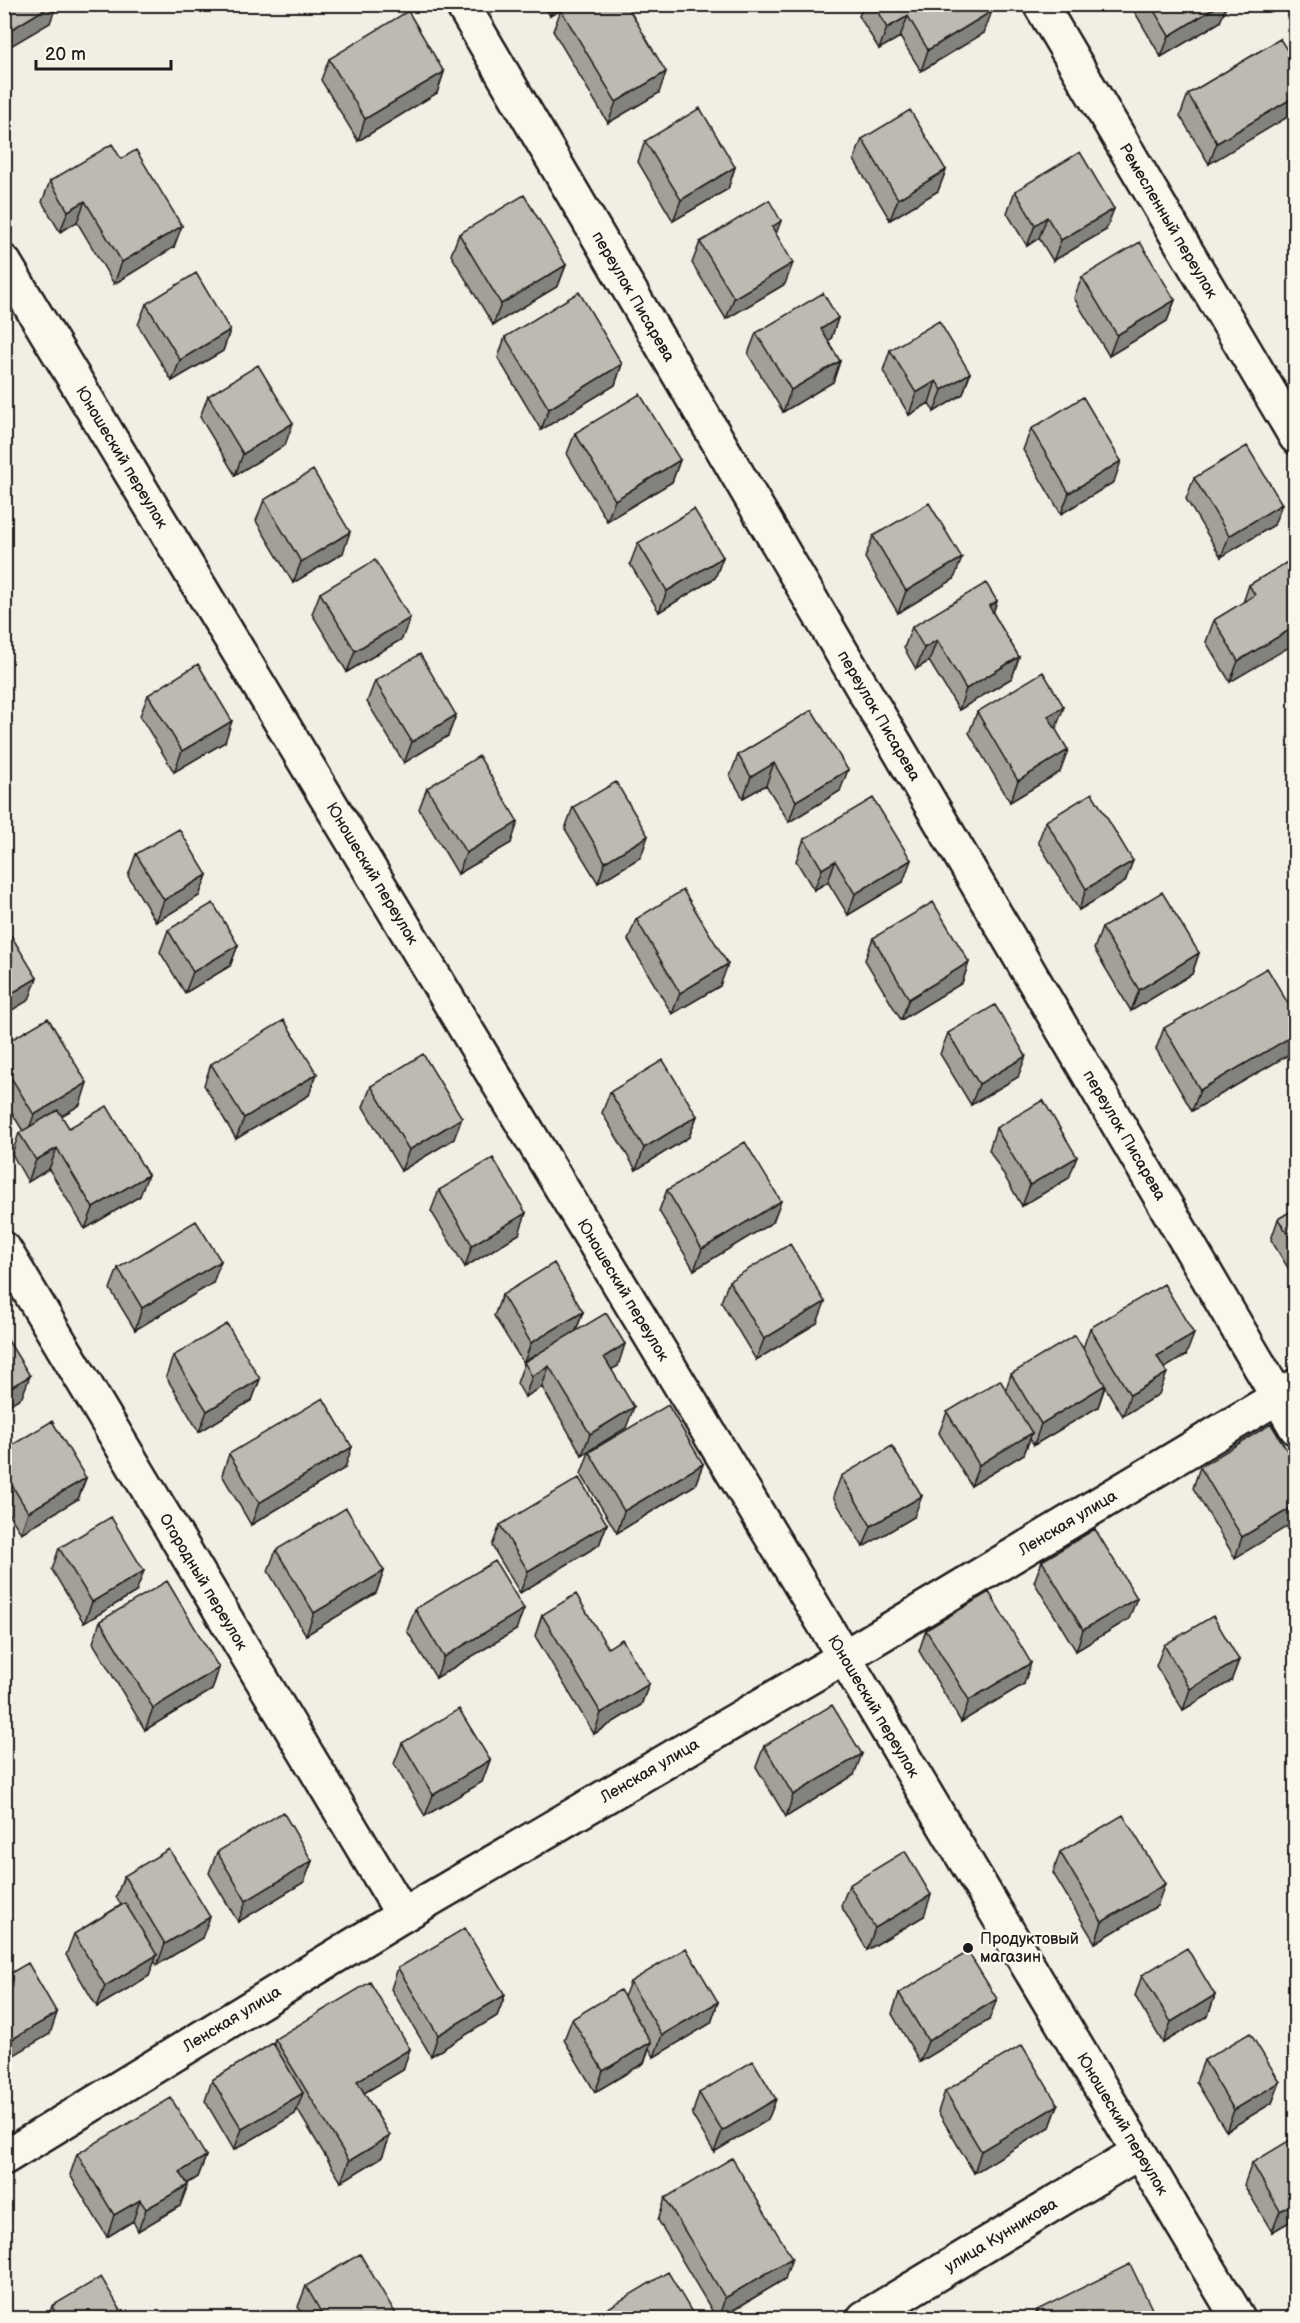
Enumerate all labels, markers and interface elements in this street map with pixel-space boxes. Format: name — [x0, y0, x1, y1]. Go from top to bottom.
scale bar — [36, 33, 171, 71]
text: 20 m — [45, 44, 86, 65]
street label: Ремесленный переулок — [1115, 140, 1222, 302]
street label: переулок Писарева — [588, 228, 679, 366]
street label: Юношеский переулок — [72, 383, 172, 532]
street label: переулок Писарева — [833, 647, 925, 785]
street label: Юношеский переулок — [322, 799, 423, 949]
street label: переулок Писарева — [1079, 1067, 1170, 1204]
street label: Юношеский переулок — [573, 1215, 673, 1365]
street label: Ленская улица — [1014, 1486, 1121, 1560]
street label: Огородный переулок — [155, 1510, 252, 1654]
street label: Юношеский переулок — [824, 1632, 924, 1782]
street label: Ленская улица — [596, 1734, 703, 1807]
place label: Продуктовый магазин — [980, 1930, 1079, 1967]
marker: Продуктовый магазин — [961, 1941, 975, 1955]
street label: Ленская улица — [179, 1982, 285, 2057]
street label: Юношеский переулок — [1073, 2049, 1172, 2199]
street label: улица Кунникова — [941, 2194, 1061, 2276]

